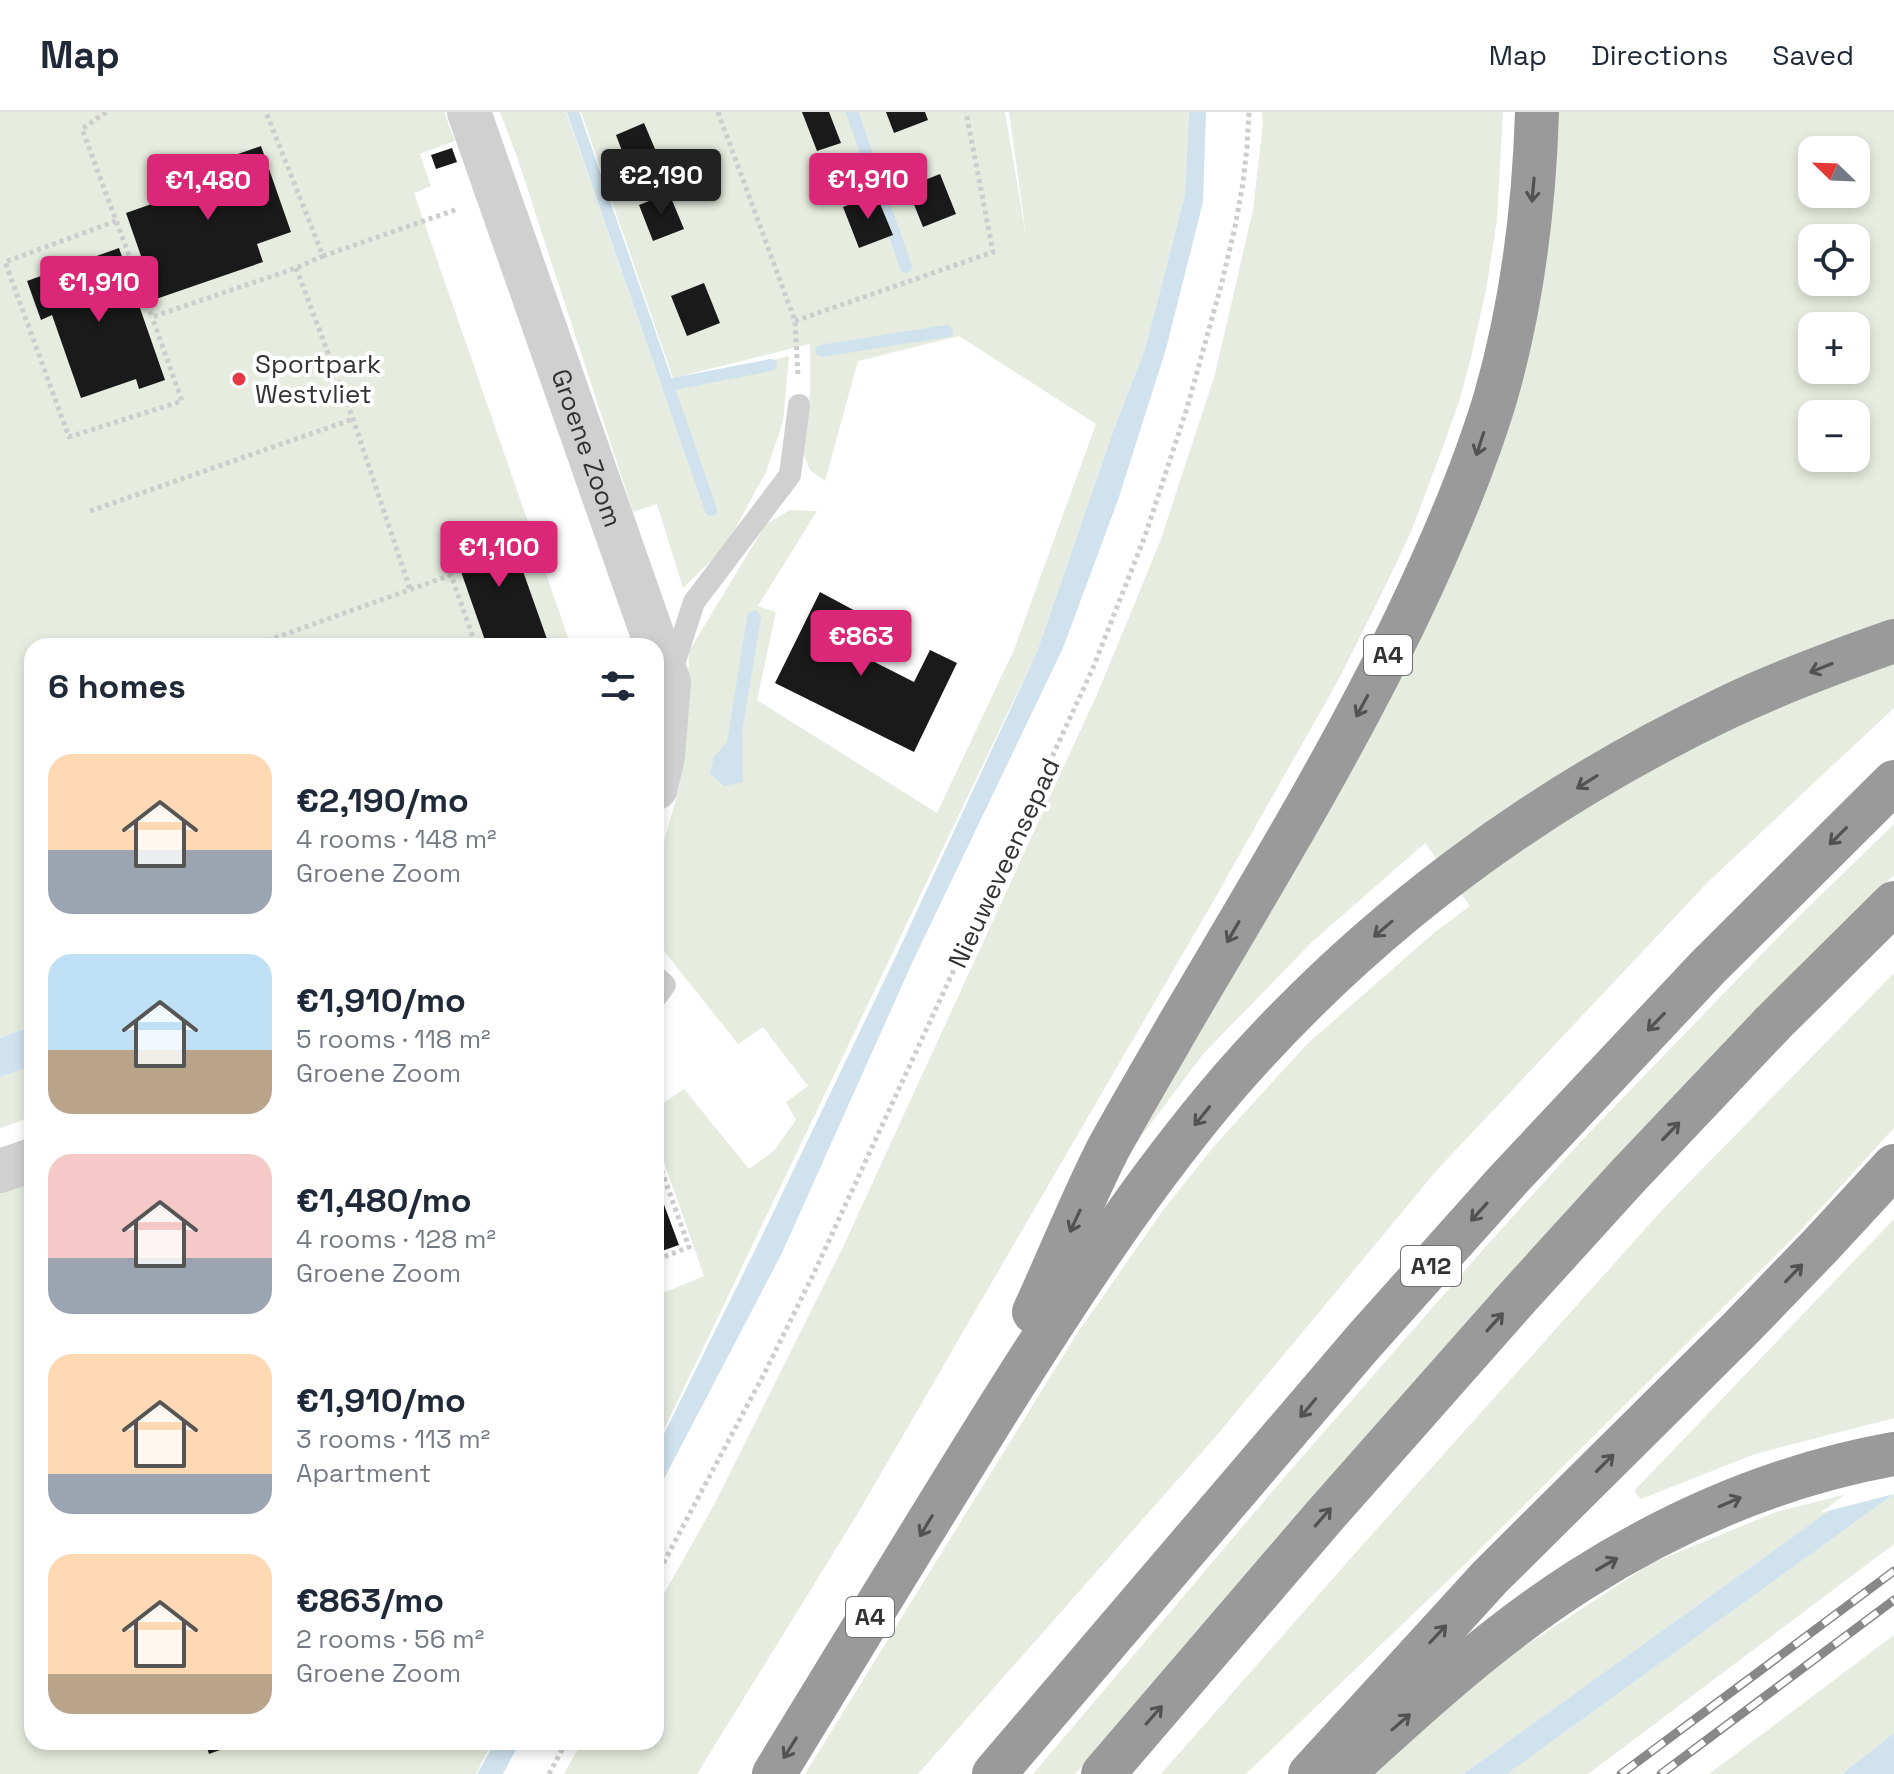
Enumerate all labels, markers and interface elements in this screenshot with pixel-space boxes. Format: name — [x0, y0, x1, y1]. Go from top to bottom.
text: Map — [40, 31, 120, 79]
text: Map — [1489, 37, 1547, 73]
text: Directions — [1591, 37, 1728, 73]
text: Saved — [1772, 37, 1854, 73]
north arrow — [1798, 136, 1870, 208]
map controls — [1798, 136, 1870, 472]
pin: €2,190 — [596, 149, 726, 217]
pin: €1,910 — [803, 153, 933, 221]
pin: €1,480 — [143, 154, 273, 222]
text: €2,190 — [619, 158, 703, 192]
text: €1,910 — [827, 162, 909, 196]
text: €1,480 — [165, 163, 251, 197]
one-way arrow — [1525, 176, 1540, 203]
button: locate — [1798, 224, 1870, 296]
pin: €1,910 — [34, 256, 164, 324]
text: €1,910 — [58, 265, 140, 299]
button: + — [1798, 312, 1870, 384]
place label: Sportpark Westvliet — [255, 347, 381, 411]
street label: Groene Zoom — [543, 364, 630, 531]
marker: Sportpark Westvliet — [230, 370, 248, 388]
button: − — [1798, 400, 1870, 472]
one-way arrow — [1471, 431, 1486, 456]
pin: €1,100 — [434, 521, 564, 589]
text: €1,100 — [458, 530, 540, 564]
pin: €863 — [814, 610, 908, 678]
text: €863 — [828, 619, 894, 653]
road number: A4 — [1364, 635, 1412, 675]
one-way arrow — [1809, 662, 1834, 676]
icon: filters — [596, 664, 640, 708]
text: 6 homes — [48, 665, 186, 708]
one-way arrow — [1353, 693, 1369, 717]
street label: Nieuweveensepad — [940, 753, 1068, 973]
one-way arrow — [1576, 774, 1599, 790]
text: €2,190/mo — [296, 779, 469, 822]
icon: home — [112, 786, 208, 882]
text: 4 rooms · 148 m² — [296, 822, 497, 856]
one-way arrow — [1828, 827, 1848, 846]
text: Groene Zoom — [296, 856, 461, 890]
one-way arrow — [1225, 920, 1241, 943]
one-way arrow — [1374, 920, 1394, 938]
text: €1,910/mo — [296, 979, 466, 1022]
icon: home — [112, 986, 208, 1082]
one-way arrow — [1647, 1012, 1666, 1031]
text: 5 rooms · 118 m² — [296, 1022, 491, 1056]
text: Groene Zoom — [296, 1056, 461, 1090]
one-way arrow — [1194, 1105, 1211, 1126]
one-way arrow — [1661, 1122, 1680, 1141]
text: €1,480/mo — [296, 1179, 472, 1222]
icon: home — [112, 1186, 208, 1282]
one-way arrow — [1470, 1202, 1488, 1222]
one-way arrow — [1067, 1209, 1082, 1233]
text: 4 rooms · 128 m² — [296, 1222, 496, 1256]
road number: A12 — [1401, 1246, 1461, 1286]
text: Groene Zoom — [296, 1256, 461, 1290]
one-way arrow — [1785, 1263, 1804, 1283]
one-way arrow — [1486, 1313, 1504, 1333]
text: €1,910/mo — [296, 1379, 466, 1422]
icon: home — [112, 1386, 208, 1482]
one-way arrow — [1299, 1397, 1317, 1417]
text: 3 rooms · 113 m² — [296, 1422, 490, 1456]
one-way arrow — [1595, 1454, 1614, 1473]
text: Apartment — [296, 1456, 431, 1490]
one-way arrow — [1717, 1493, 1742, 1508]
one-way arrow — [1314, 1508, 1332, 1528]
one-way arrow — [918, 1514, 934, 1537]
one-way arrow — [1595, 1556, 1618, 1572]
text: €863/mo — [296, 1579, 444, 1622]
icon: home — [112, 1586, 208, 1682]
road number: A4 — [846, 1597, 894, 1637]
text: 2 rooms · 56 m² — [296, 1622, 484, 1656]
one-way arrow — [1429, 1624, 1448, 1644]
text: Groene Zoom — [296, 1656, 461, 1690]
one-way arrow — [1145, 1705, 1163, 1725]
one-way arrow — [1390, 1713, 1410, 1731]
one-way arrow — [782, 1736, 798, 1759]

